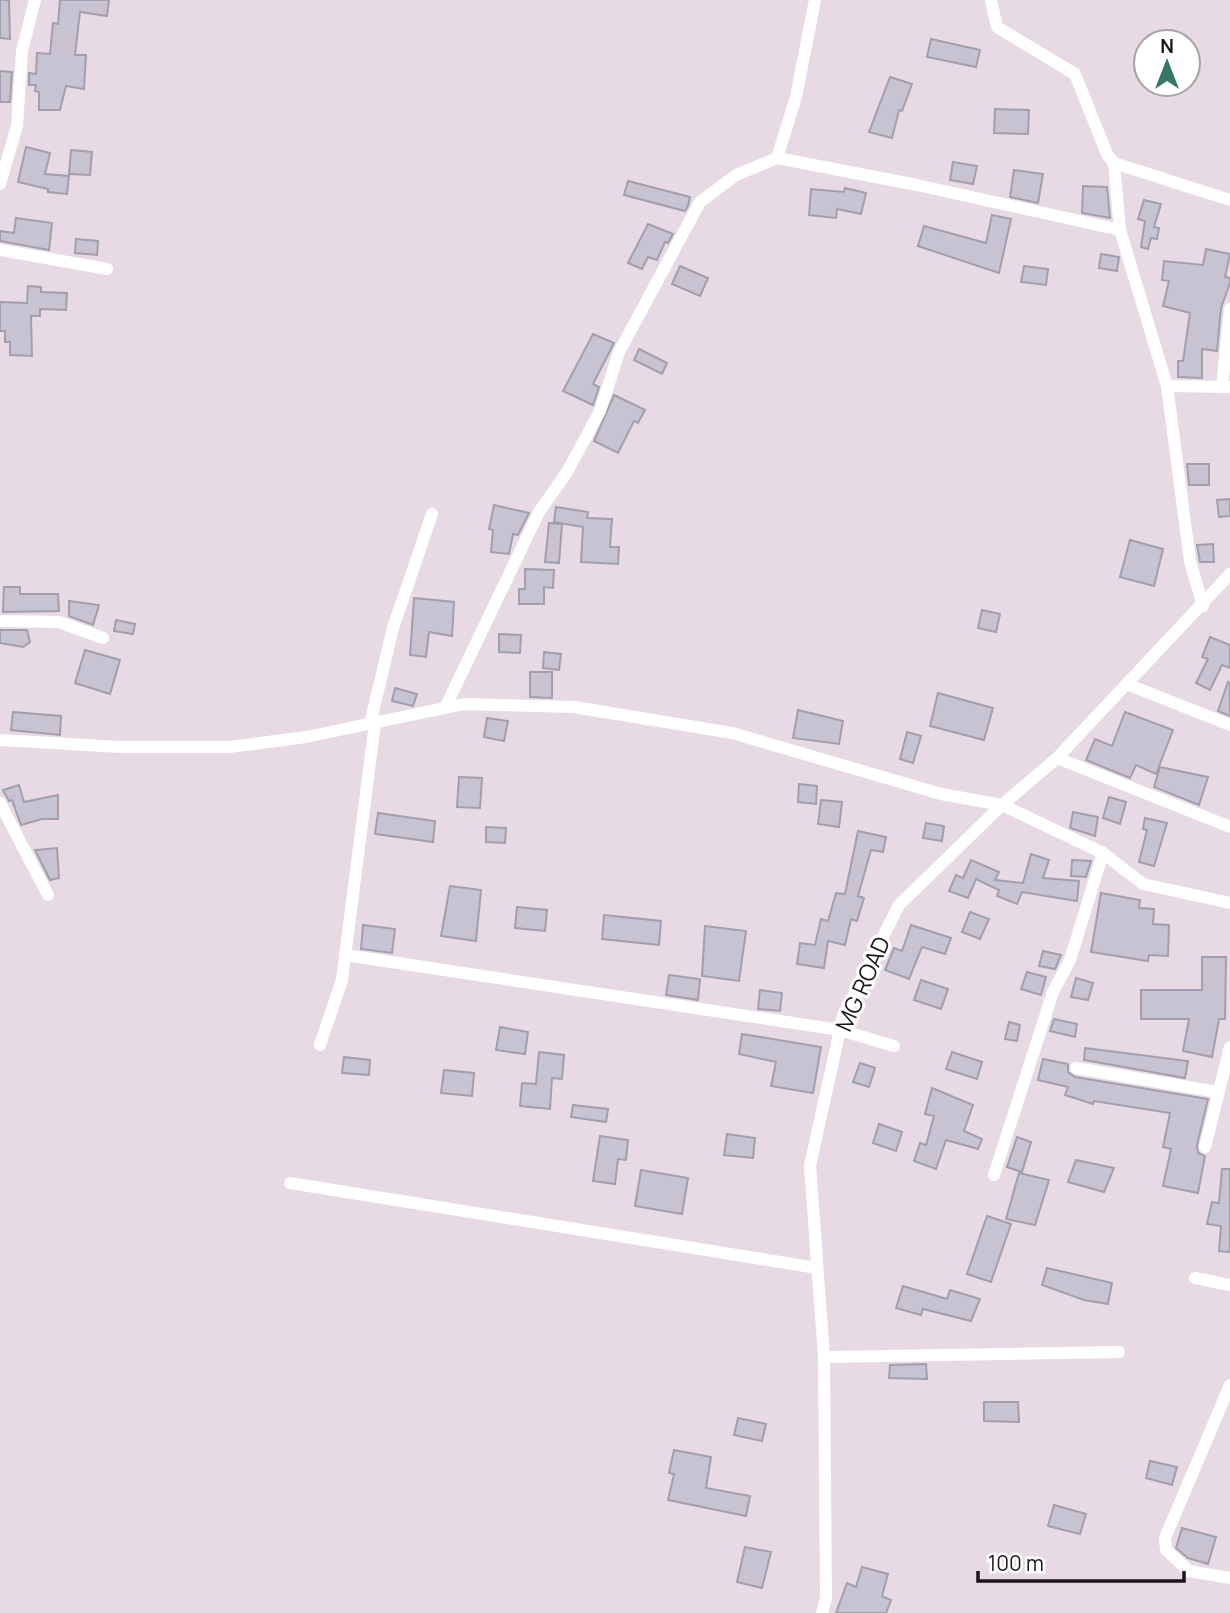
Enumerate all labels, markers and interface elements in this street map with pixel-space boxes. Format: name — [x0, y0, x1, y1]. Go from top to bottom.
north arrow — [1132, 28, 1202, 98]
text: N — [1160, 33, 1174, 59]
street label: MG ROAD — [827, 931, 897, 1036]
scale bar — [978, 1540, 1184, 1584]
text: 100 m — [988, 1549, 1044, 1577]

